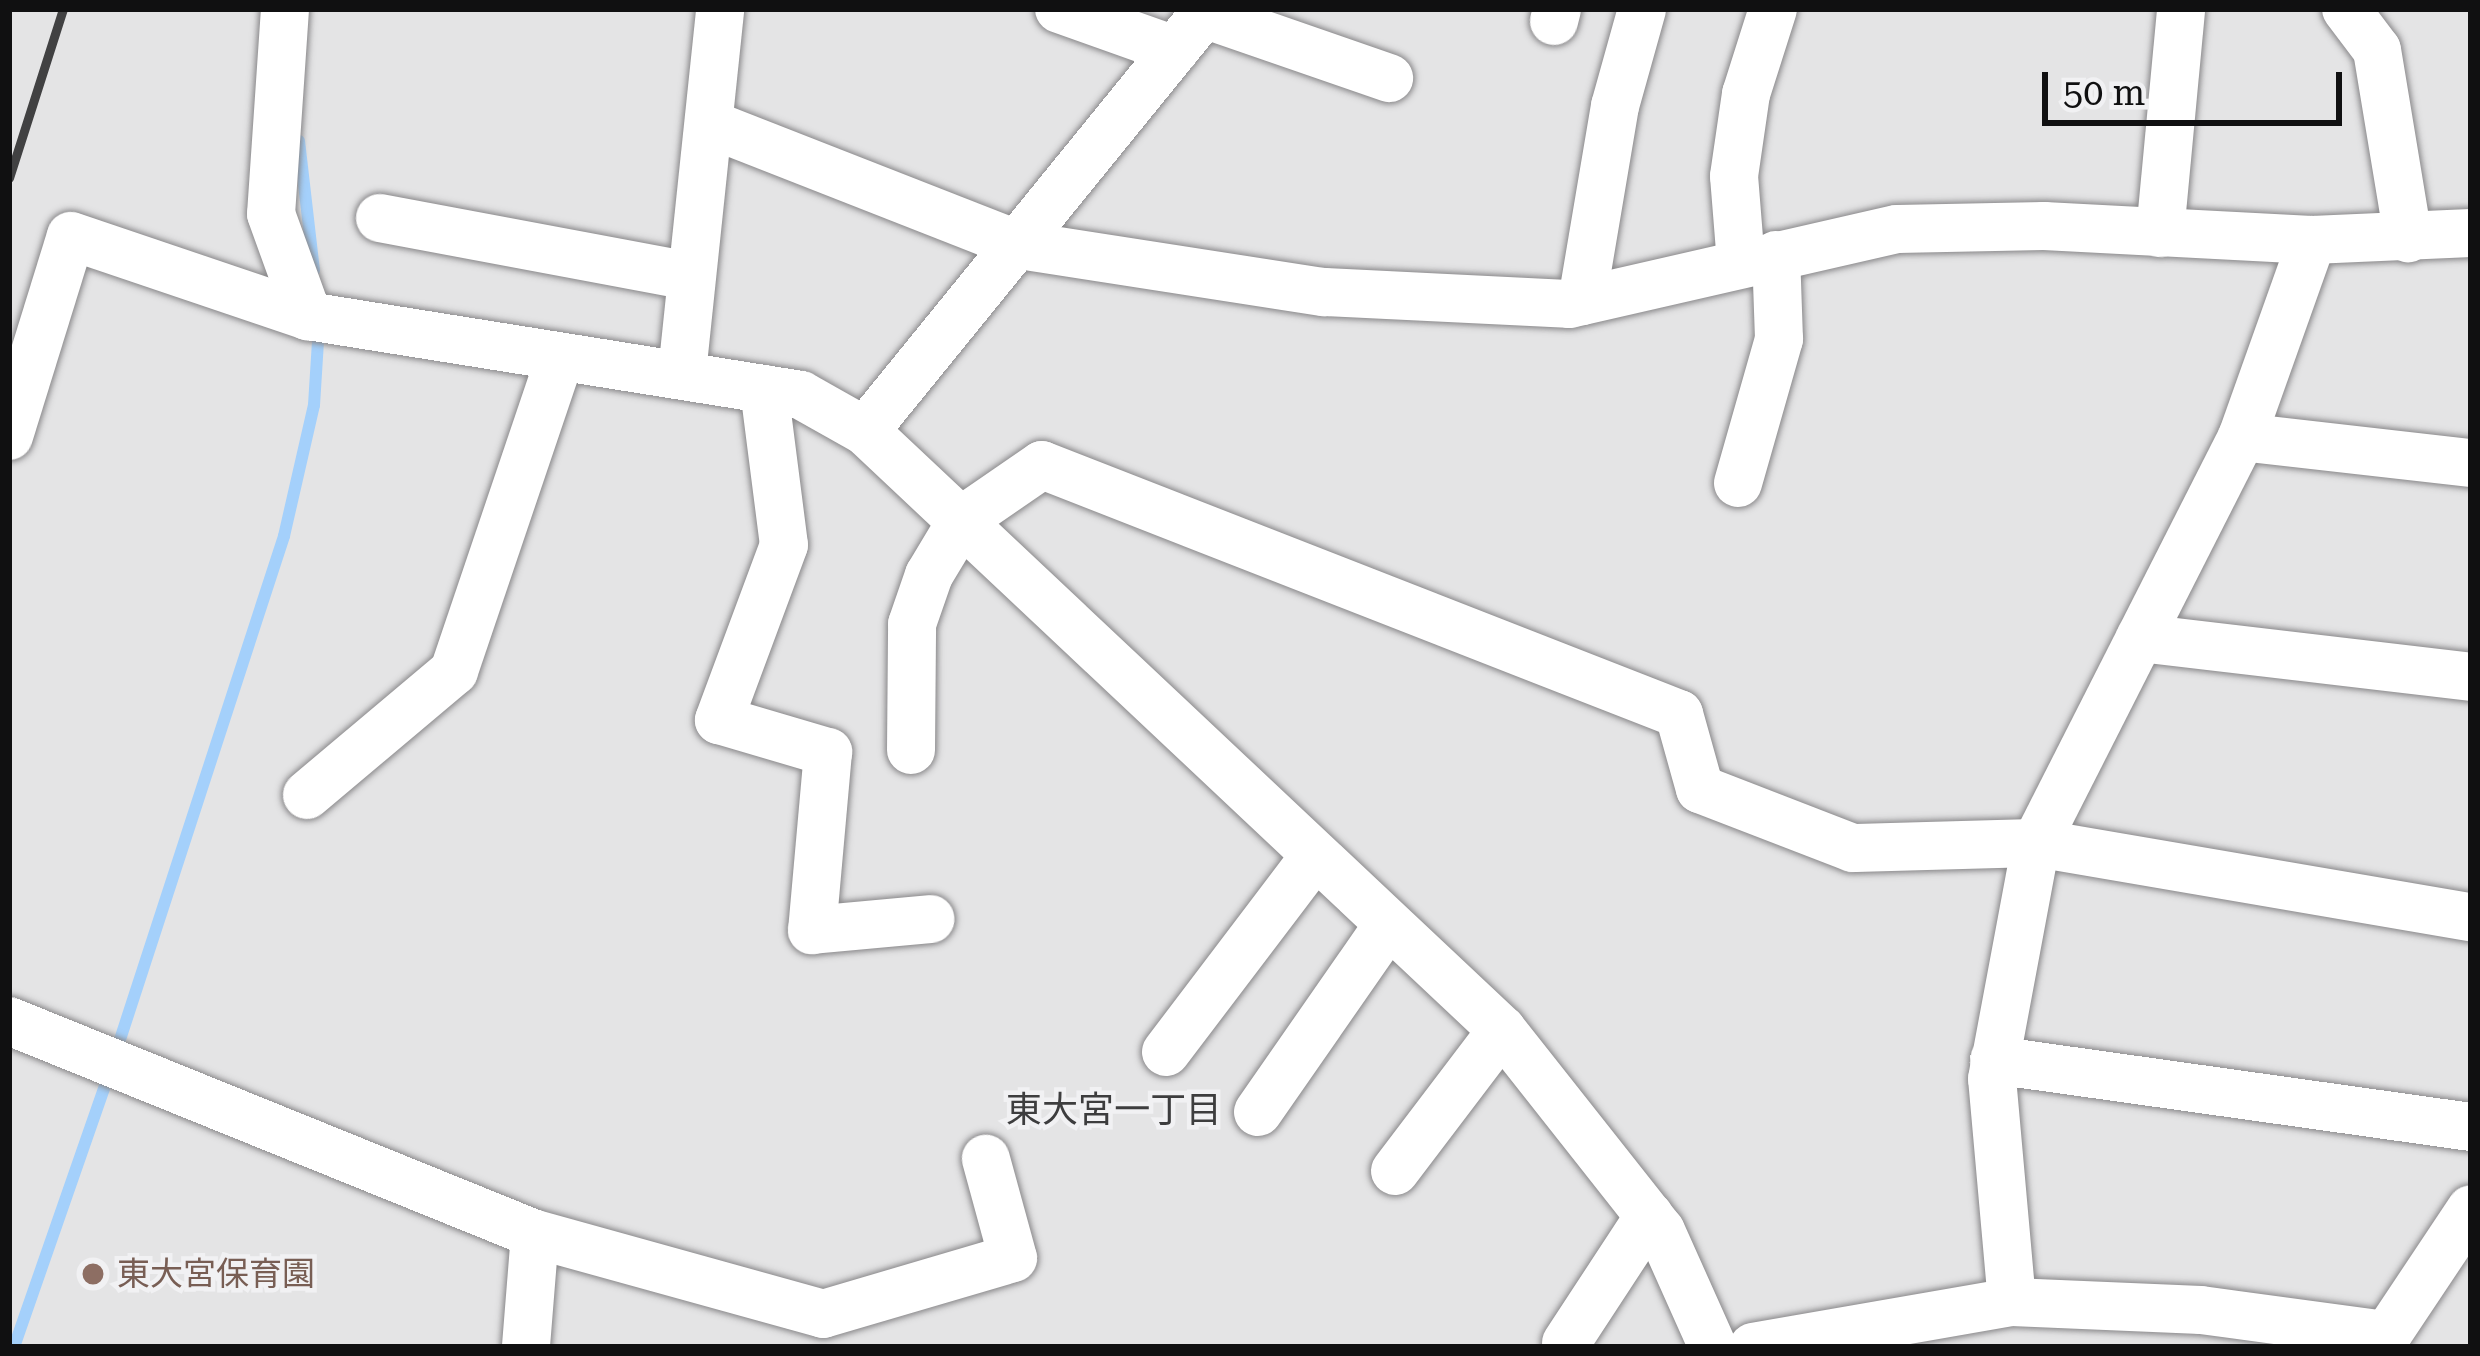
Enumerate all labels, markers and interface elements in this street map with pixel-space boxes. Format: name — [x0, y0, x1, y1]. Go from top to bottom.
scale bar — [2048, 48, 2348, 122]
text: 50 m — [2063, 72, 2145, 114]
district label: 東大宮一丁目 — [1006, 1089, 1222, 1133]
place label: 東大宮保育園 — [117, 1254, 315, 1294]
marker: 東大宮保育園 — [80, 1261, 106, 1287]

